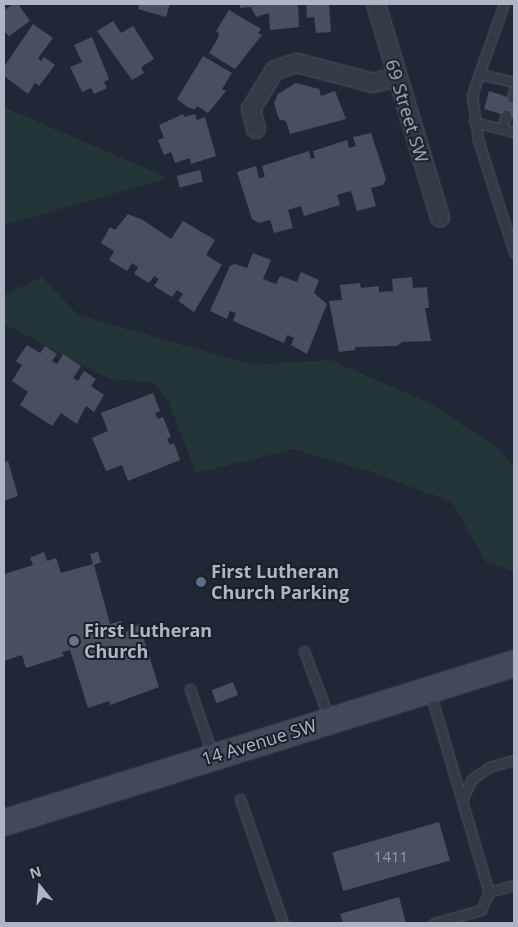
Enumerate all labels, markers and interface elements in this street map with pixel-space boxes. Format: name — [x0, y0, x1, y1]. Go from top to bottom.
street label: 69 Street SW — [381, 57, 433, 165]
place label: First Lutheran Church Parking — [211, 561, 349, 604]
marker: First Lutheran Church Parking — [195, 576, 207, 588]
place label: First Lutheran Church — [84, 620, 212, 662]
marker: First Lutheran Church — [68, 635, 80, 647]
street label: 14 Avenue SW — [199, 714, 319, 770]
house number: 1411 — [374, 848, 408, 866]
text: N — [27, 861, 44, 883]
north arrow — [15, 862, 65, 912]

